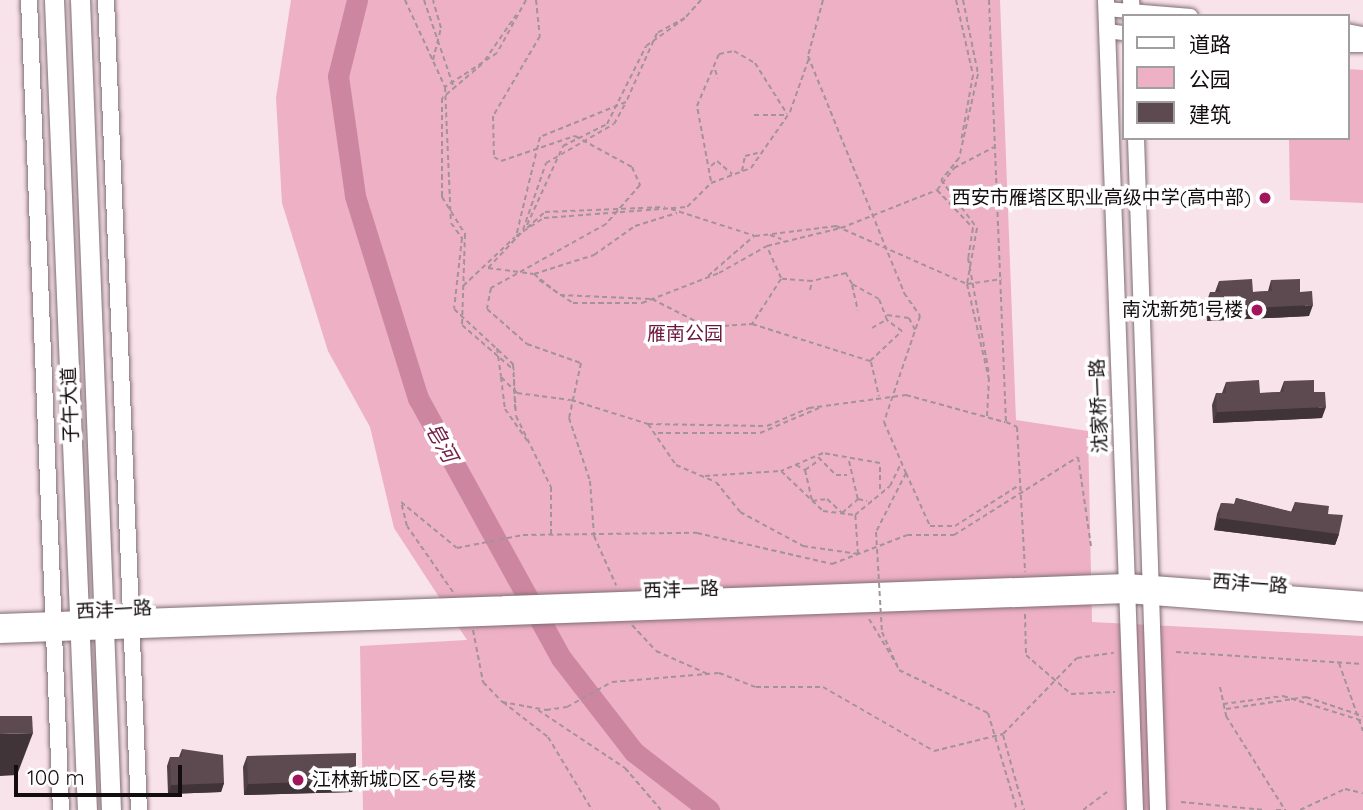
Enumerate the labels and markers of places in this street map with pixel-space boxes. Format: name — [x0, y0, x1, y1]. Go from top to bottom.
place label: 西安市雁塔区职业高级中学(高中部) — [952, 187, 1251, 209]
marker: 西安市雁塔区职业高级中学(高中部) — [1257, 190, 1273, 206]
place label: 南沈新苑1号楼 — [1122, 299, 1243, 321]
marker: 南沈新苑1号楼 — [1249, 302, 1265, 318]
place label: 江林新城D区-6号楼 — [312, 769, 476, 791]
marker: 江林新城D区-6号楼 — [290, 772, 306, 788]

